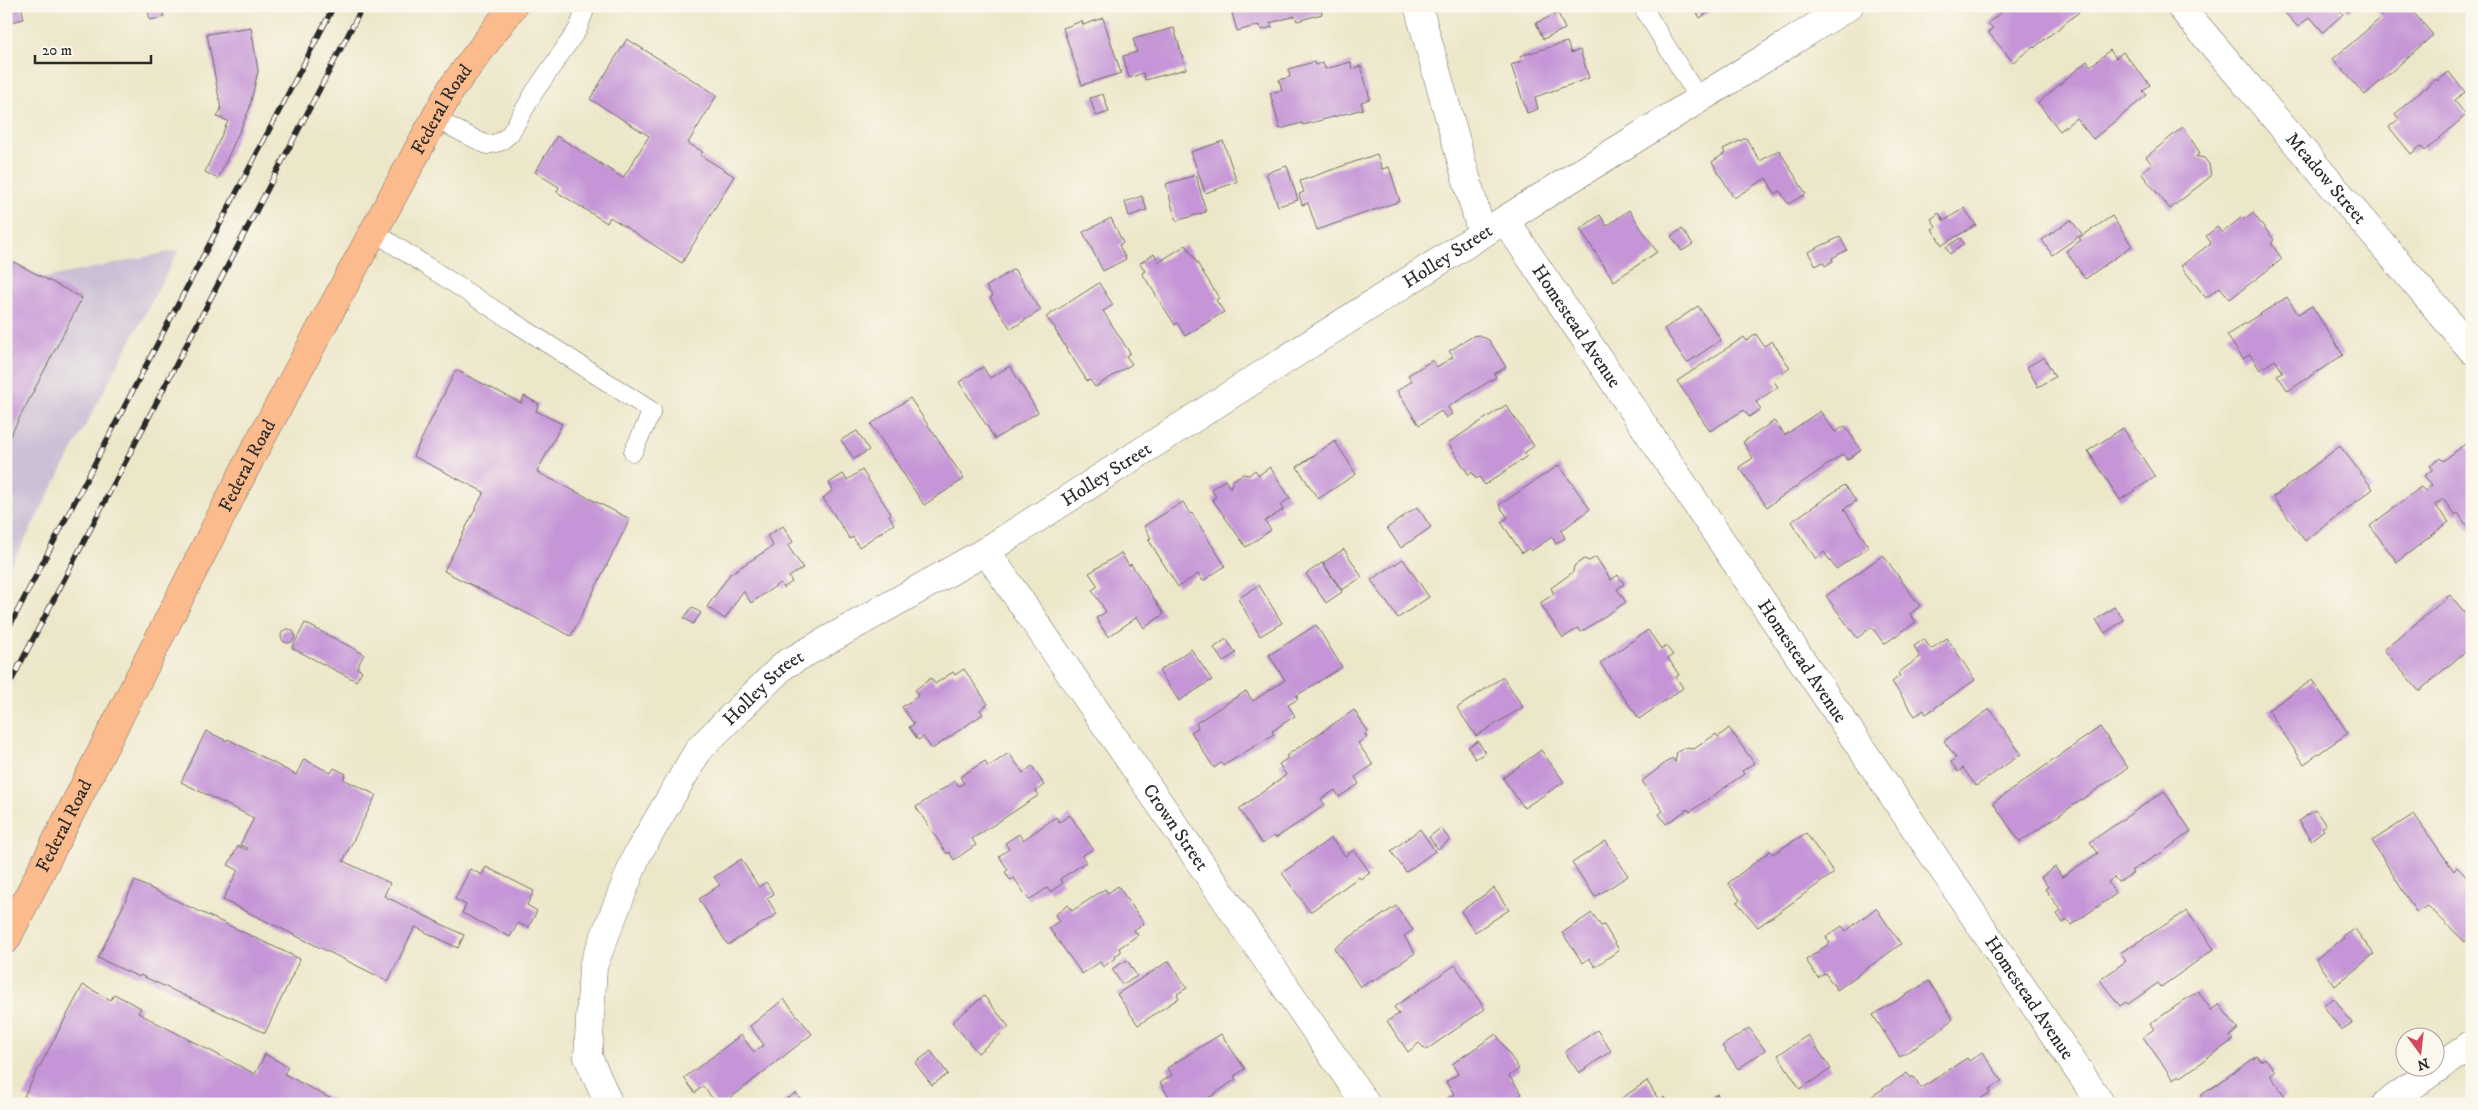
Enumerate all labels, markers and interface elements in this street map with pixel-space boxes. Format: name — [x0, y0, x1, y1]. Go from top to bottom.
scale bar — [35, 32, 151, 64]
text: 20 m — [42, 41, 72, 60]
street label: Federal Road — [406, 59, 477, 158]
street label: Meadow Street — [2281, 128, 2372, 229]
street label: Holley Street — [1398, 219, 1497, 293]
street label: Homestead Avenue — [1527, 260, 1626, 392]
street label: Federal Road — [214, 415, 281, 516]
street label: Holley Street — [1057, 437, 1156, 511]
street label: Homestead Avenue — [1753, 595, 1852, 727]
street label: Holley Street — [718, 645, 808, 730]
street label: Federal Road — [31, 775, 97, 876]
street label: Crown Street — [1138, 779, 1214, 875]
street label: Homestead Avenue — [1980, 932, 2079, 1064]
north arrow — [2396, 1028, 2446, 1078]
text: N — [2415, 1053, 2431, 1074]

